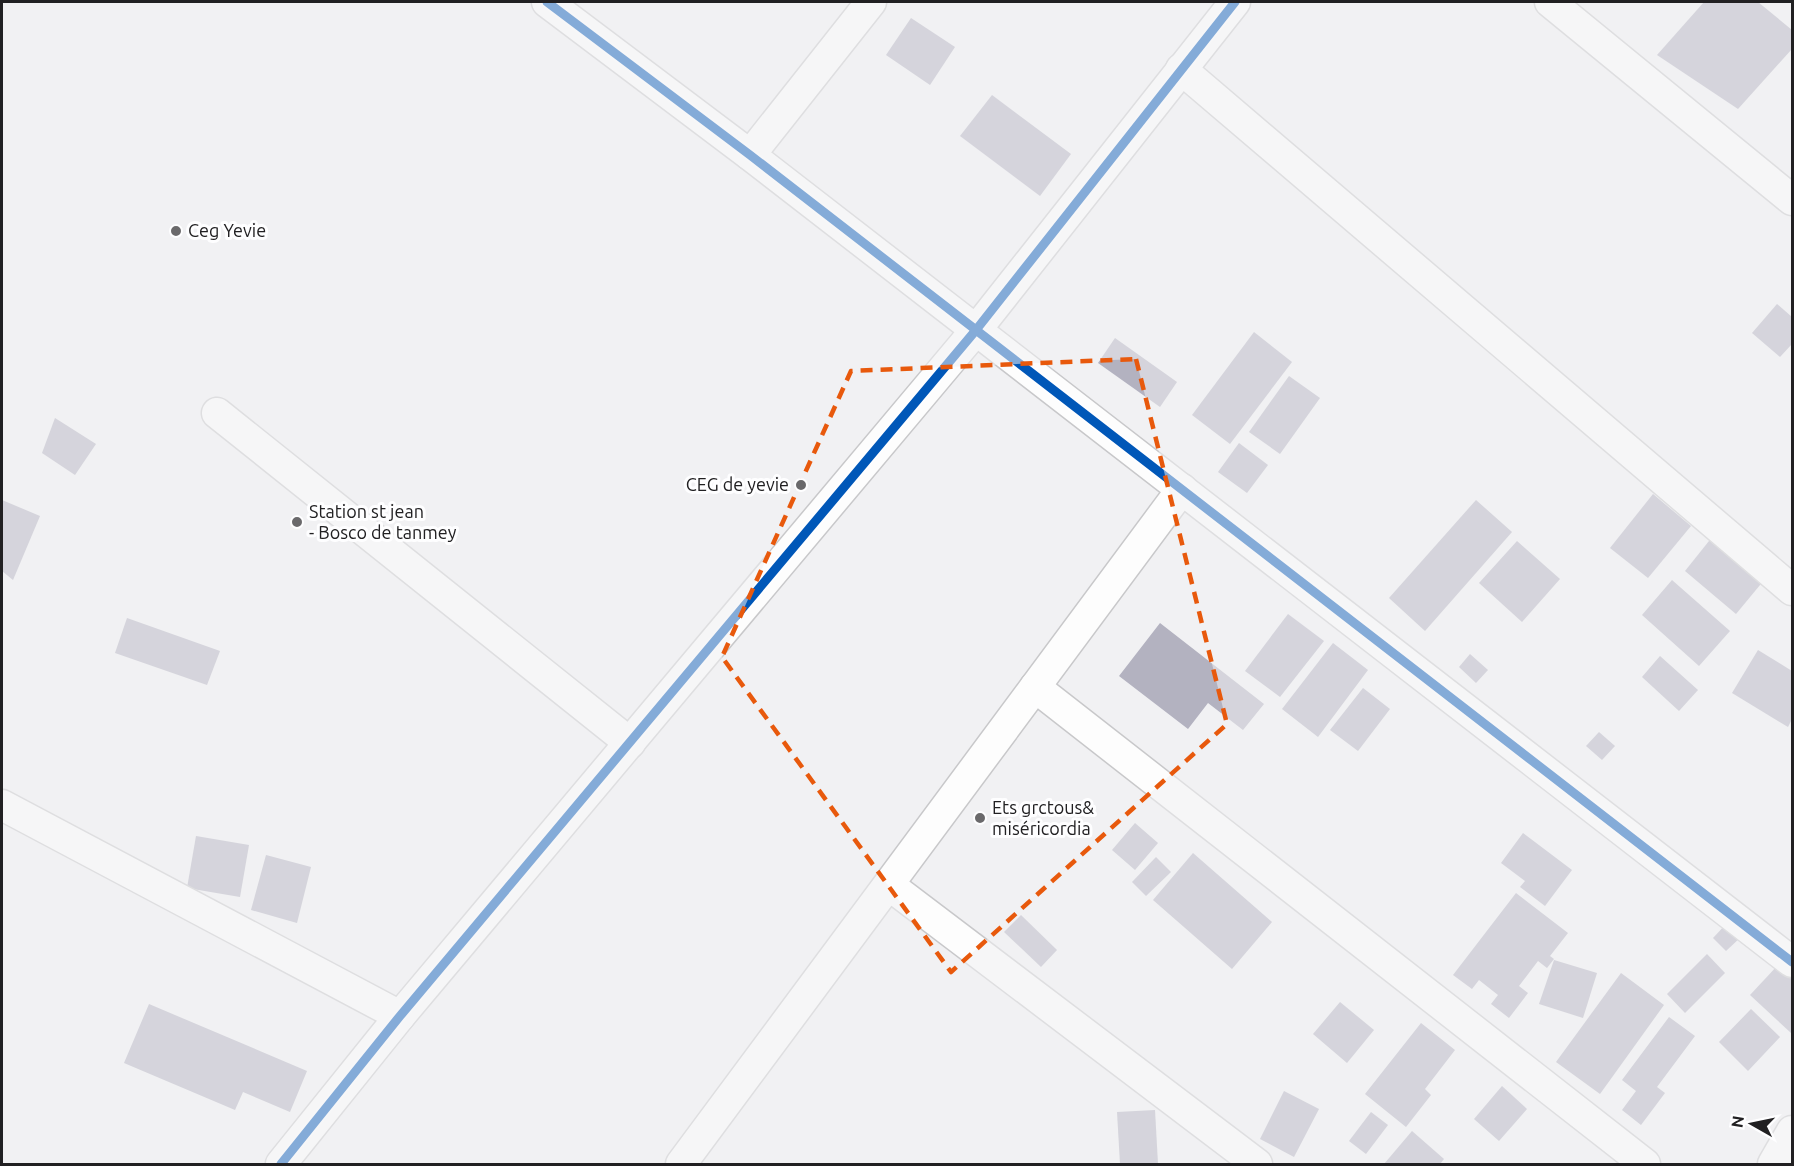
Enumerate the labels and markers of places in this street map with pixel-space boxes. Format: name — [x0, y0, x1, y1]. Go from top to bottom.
place label: Ceg Yevie — [188, 220, 266, 240]
marker: Ceg Yevie — [169, 224, 183, 238]
place label: CEG de yevie — [686, 474, 789, 494]
marker: CEG de yevie — [794, 478, 808, 492]
place label: Station st jean - Bosco de tanmey — [309, 501, 457, 542]
marker: Station st jean - Bosco de tanmey — [290, 515, 304, 529]
place label: Ets grctous& miséricordia — [992, 797, 1094, 838]
marker: Ets grctous& miséricordia — [973, 811, 987, 825]

